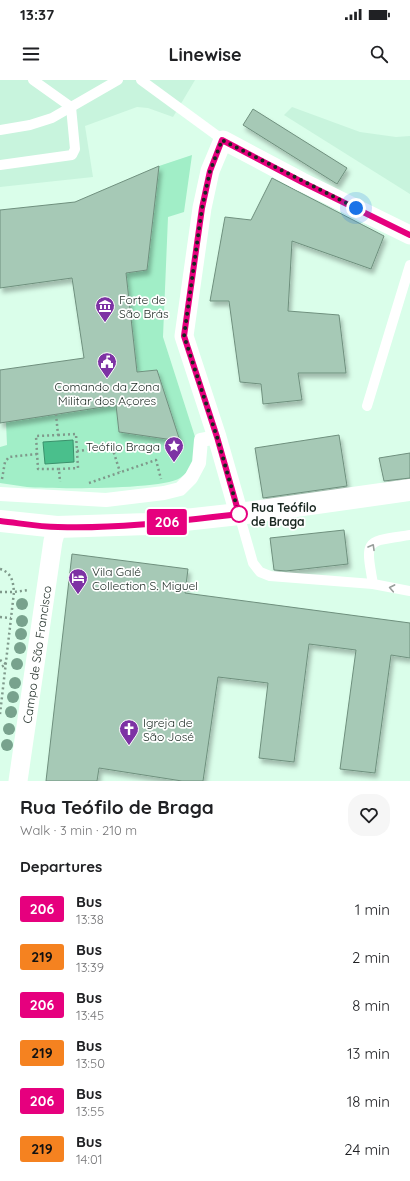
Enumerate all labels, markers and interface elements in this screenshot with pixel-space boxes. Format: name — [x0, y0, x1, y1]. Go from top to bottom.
text: 13:37 — [20, 5, 54, 24]
icon: menu — [20, 43, 42, 65]
text: Linewise — [168, 43, 242, 66]
icon: search — [368, 43, 390, 65]
your location — [346, 198, 366, 218]
place label: Forte de São Brás — [119, 292, 169, 321]
museum icon: Forte de São Brás — [94, 295, 116, 323]
public building icon: Comando da Zona Militar dos Açores — [96, 351, 118, 379]
place label: Comando da Zona Militar dos Açores — [55, 379, 159, 408]
place icon: Teófilo Braga — [163, 435, 185, 463]
place label: Teófilo Braga — [86, 439, 160, 454]
place label: Rua Teófilo de Braga — [251, 500, 317, 529]
marker: Rua Teófilo de Braga — [230, 505, 248, 523]
line badge: 206 — [144, 509, 190, 535]
text: 206 — [155, 513, 179, 531]
one-way arrow — [367, 544, 374, 551]
place label: Vila Galé Collection S. Miguel — [92, 564, 198, 593]
hotel icon: Vila Galé Collection S. Miguel — [67, 567, 89, 595]
street label: Campo de São Francisco — [19, 584, 54, 724]
one-way arrow — [388, 584, 395, 592]
place label: Igreja de São José — [143, 715, 194, 744]
church icon: Igreja de São José — [118, 718, 140, 746]
button: heart — [348, 794, 390, 836]
text: Rua Teófilo de Braga — [20, 795, 214, 819]
text: Walk · 3 min · 210 m — [20, 822, 137, 838]
text: Departures — [20, 857, 102, 876]
text: Bus — [76, 892, 102, 911]
text: 206 — [30, 900, 54, 918]
text: 1 min — [355, 900, 390, 919]
text: 13:38 — [76, 911, 104, 927]
text: Bus — [76, 940, 102, 959]
text: 219 — [31, 948, 53, 966]
text: 2 min — [352, 948, 390, 967]
text: 13:39 — [76, 959, 104, 975]
text: Bus — [76, 988, 102, 1007]
text: 206 — [30, 996, 54, 1014]
text: 8 min — [352, 996, 390, 1015]
text: 13:45 — [76, 1007, 104, 1023]
text: Bus — [76, 1036, 102, 1055]
text: 219 — [31, 1044, 53, 1062]
text: 13 min — [347, 1044, 390, 1063]
text: 13:50 — [76, 1055, 105, 1071]
text: Bus — [76, 1084, 102, 1103]
text: 206 — [30, 1092, 54, 1110]
text: 18 min — [347, 1092, 390, 1111]
text: 13:55 — [76, 1103, 104, 1119]
text: Bus — [76, 1132, 102, 1151]
text: 219 — [31, 1140, 53, 1158]
text: 24 min — [344, 1140, 390, 1159]
text: 14:01 — [76, 1151, 102, 1167]

